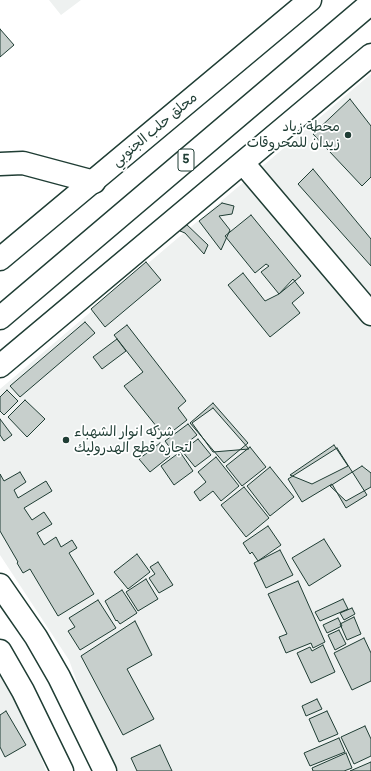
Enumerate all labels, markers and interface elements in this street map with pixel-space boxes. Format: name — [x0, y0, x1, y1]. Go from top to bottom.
street label: محلق حلب الجنوبي — [109, 89, 201, 171]
place label: محطة زياد زيدان للمحروقات — [247, 119, 340, 152]
marker: محطة زياد زيدان للمحروقات — [343, 130, 353, 140]
road number: 5 — [178, 149, 194, 171]
place label: شركه انوار الشهباء لتجاره قطع الهدروليك — [74, 424, 192, 456]
marker: شركه انوار الشهباء لتجاره قطع الهدروليك — [61, 435, 71, 445]

